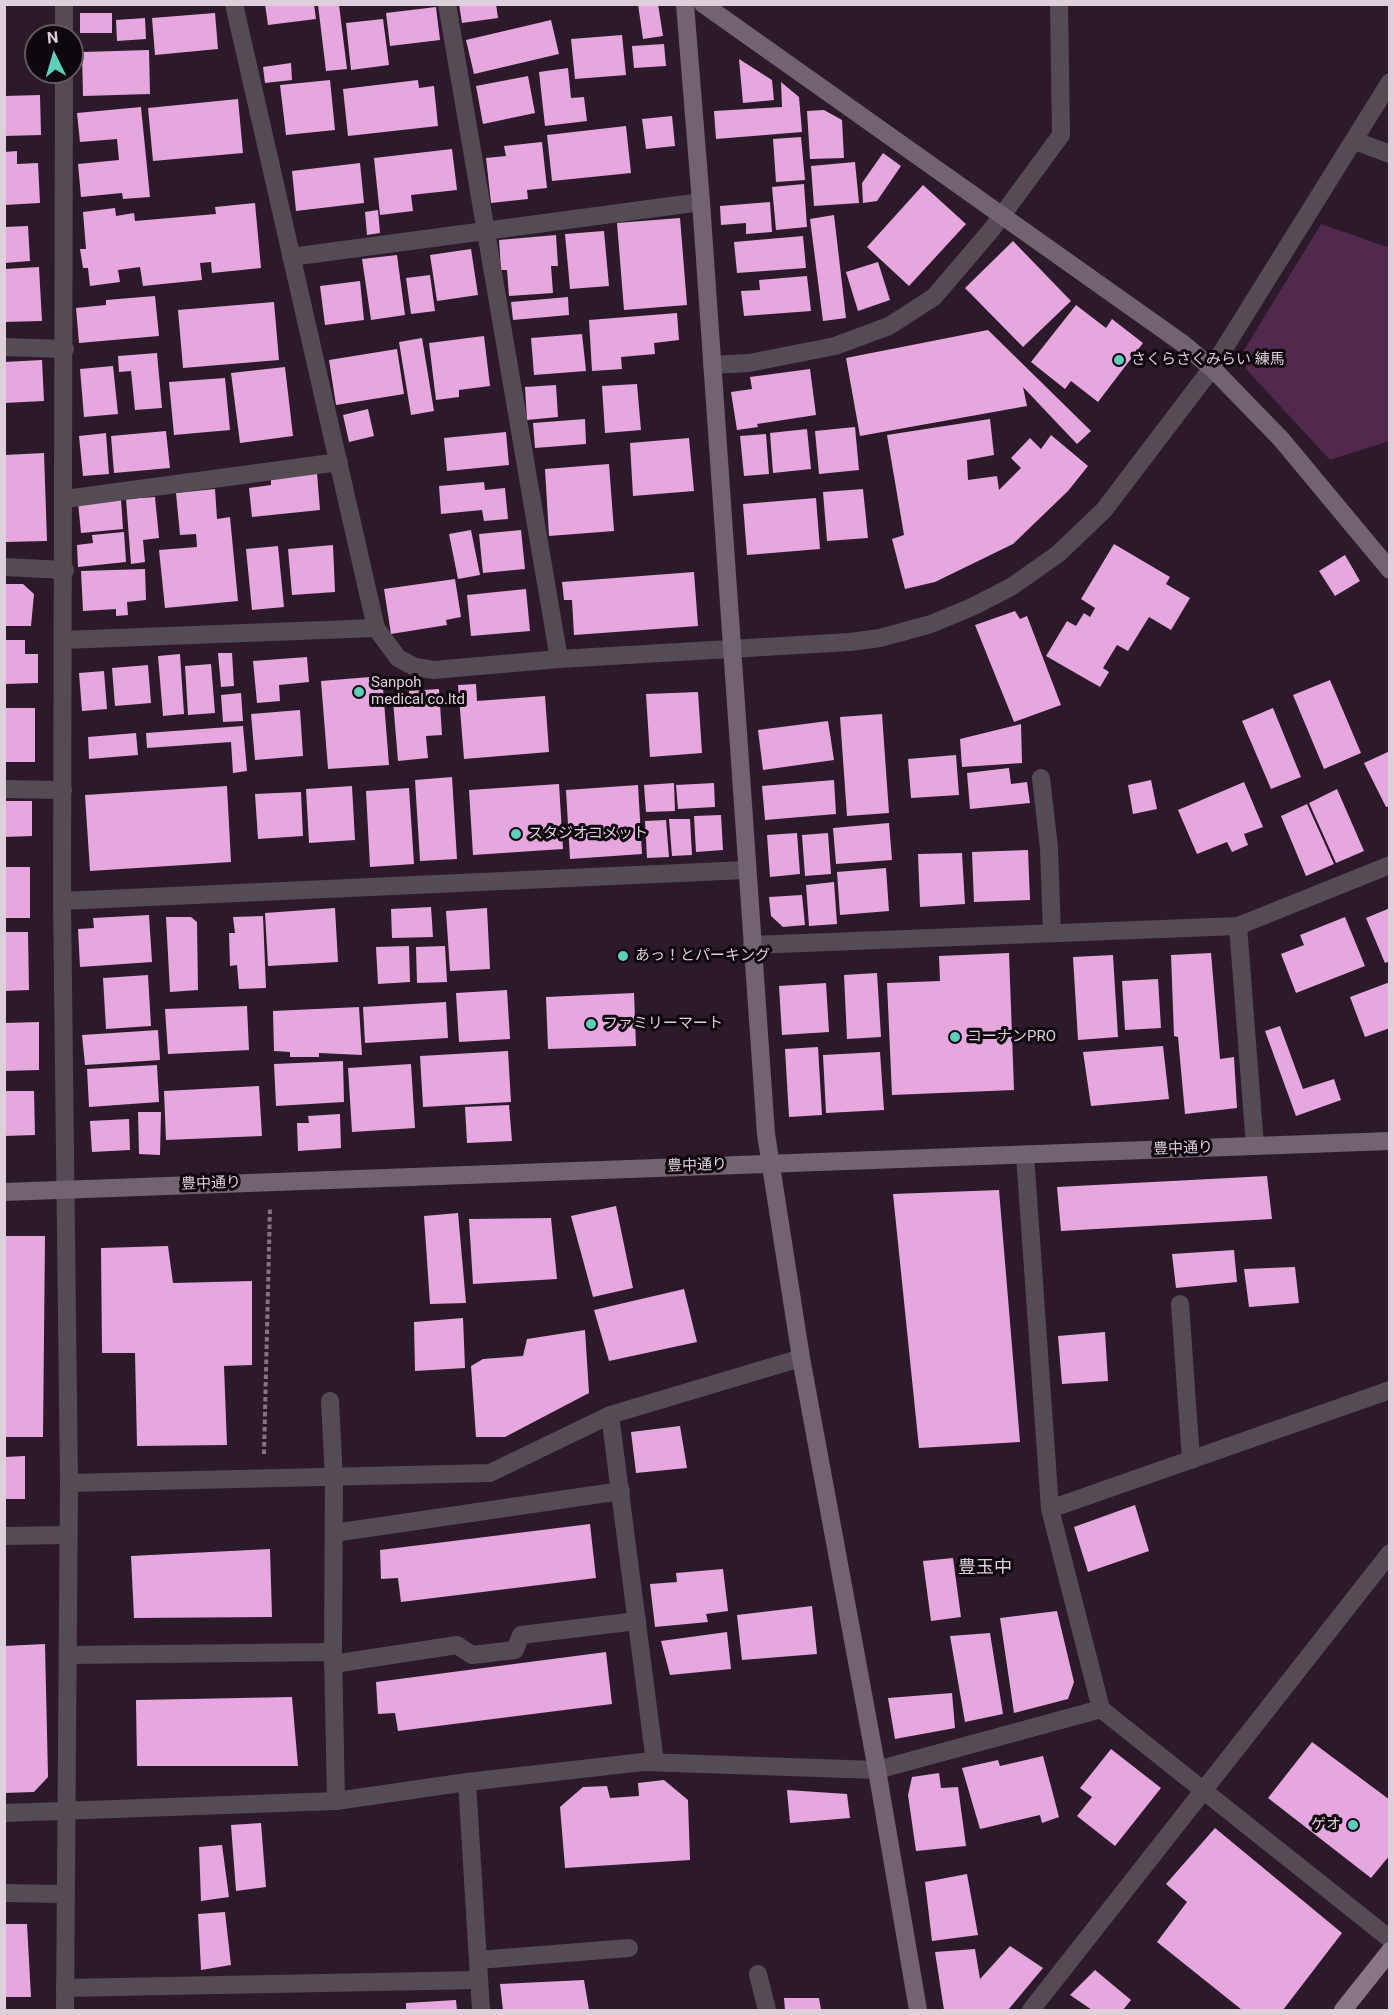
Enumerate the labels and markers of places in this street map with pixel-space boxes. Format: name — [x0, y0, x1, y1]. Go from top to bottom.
place label: さくらさくみらい 練馬 — [1131, 351, 1285, 369]
marker: さくらさくみらい 練馬 — [1112, 353, 1126, 367]
place label: Sanpoh medical co.ltd — [371, 674, 465, 709]
marker: Sanpoh medical co.ltd — [352, 685, 366, 699]
place label: スタジオコメット — [528, 825, 648, 843]
marker: スタジオコメット — [509, 827, 523, 841]
place label: あっ！とパーキング — [635, 947, 770, 965]
marker: あっ！とパーキング — [616, 949, 630, 963]
place label: ファミリーマート — [603, 1015, 723, 1033]
marker: ファミリーマート — [584, 1017, 598, 1031]
place label: コーナンPRO — [967, 1028, 1056, 1046]
marker: コーナンPRO — [948, 1030, 962, 1044]
place label: ゲオ — [1311, 1816, 1341, 1834]
marker: ゲオ — [1346, 1818, 1360, 1832]

